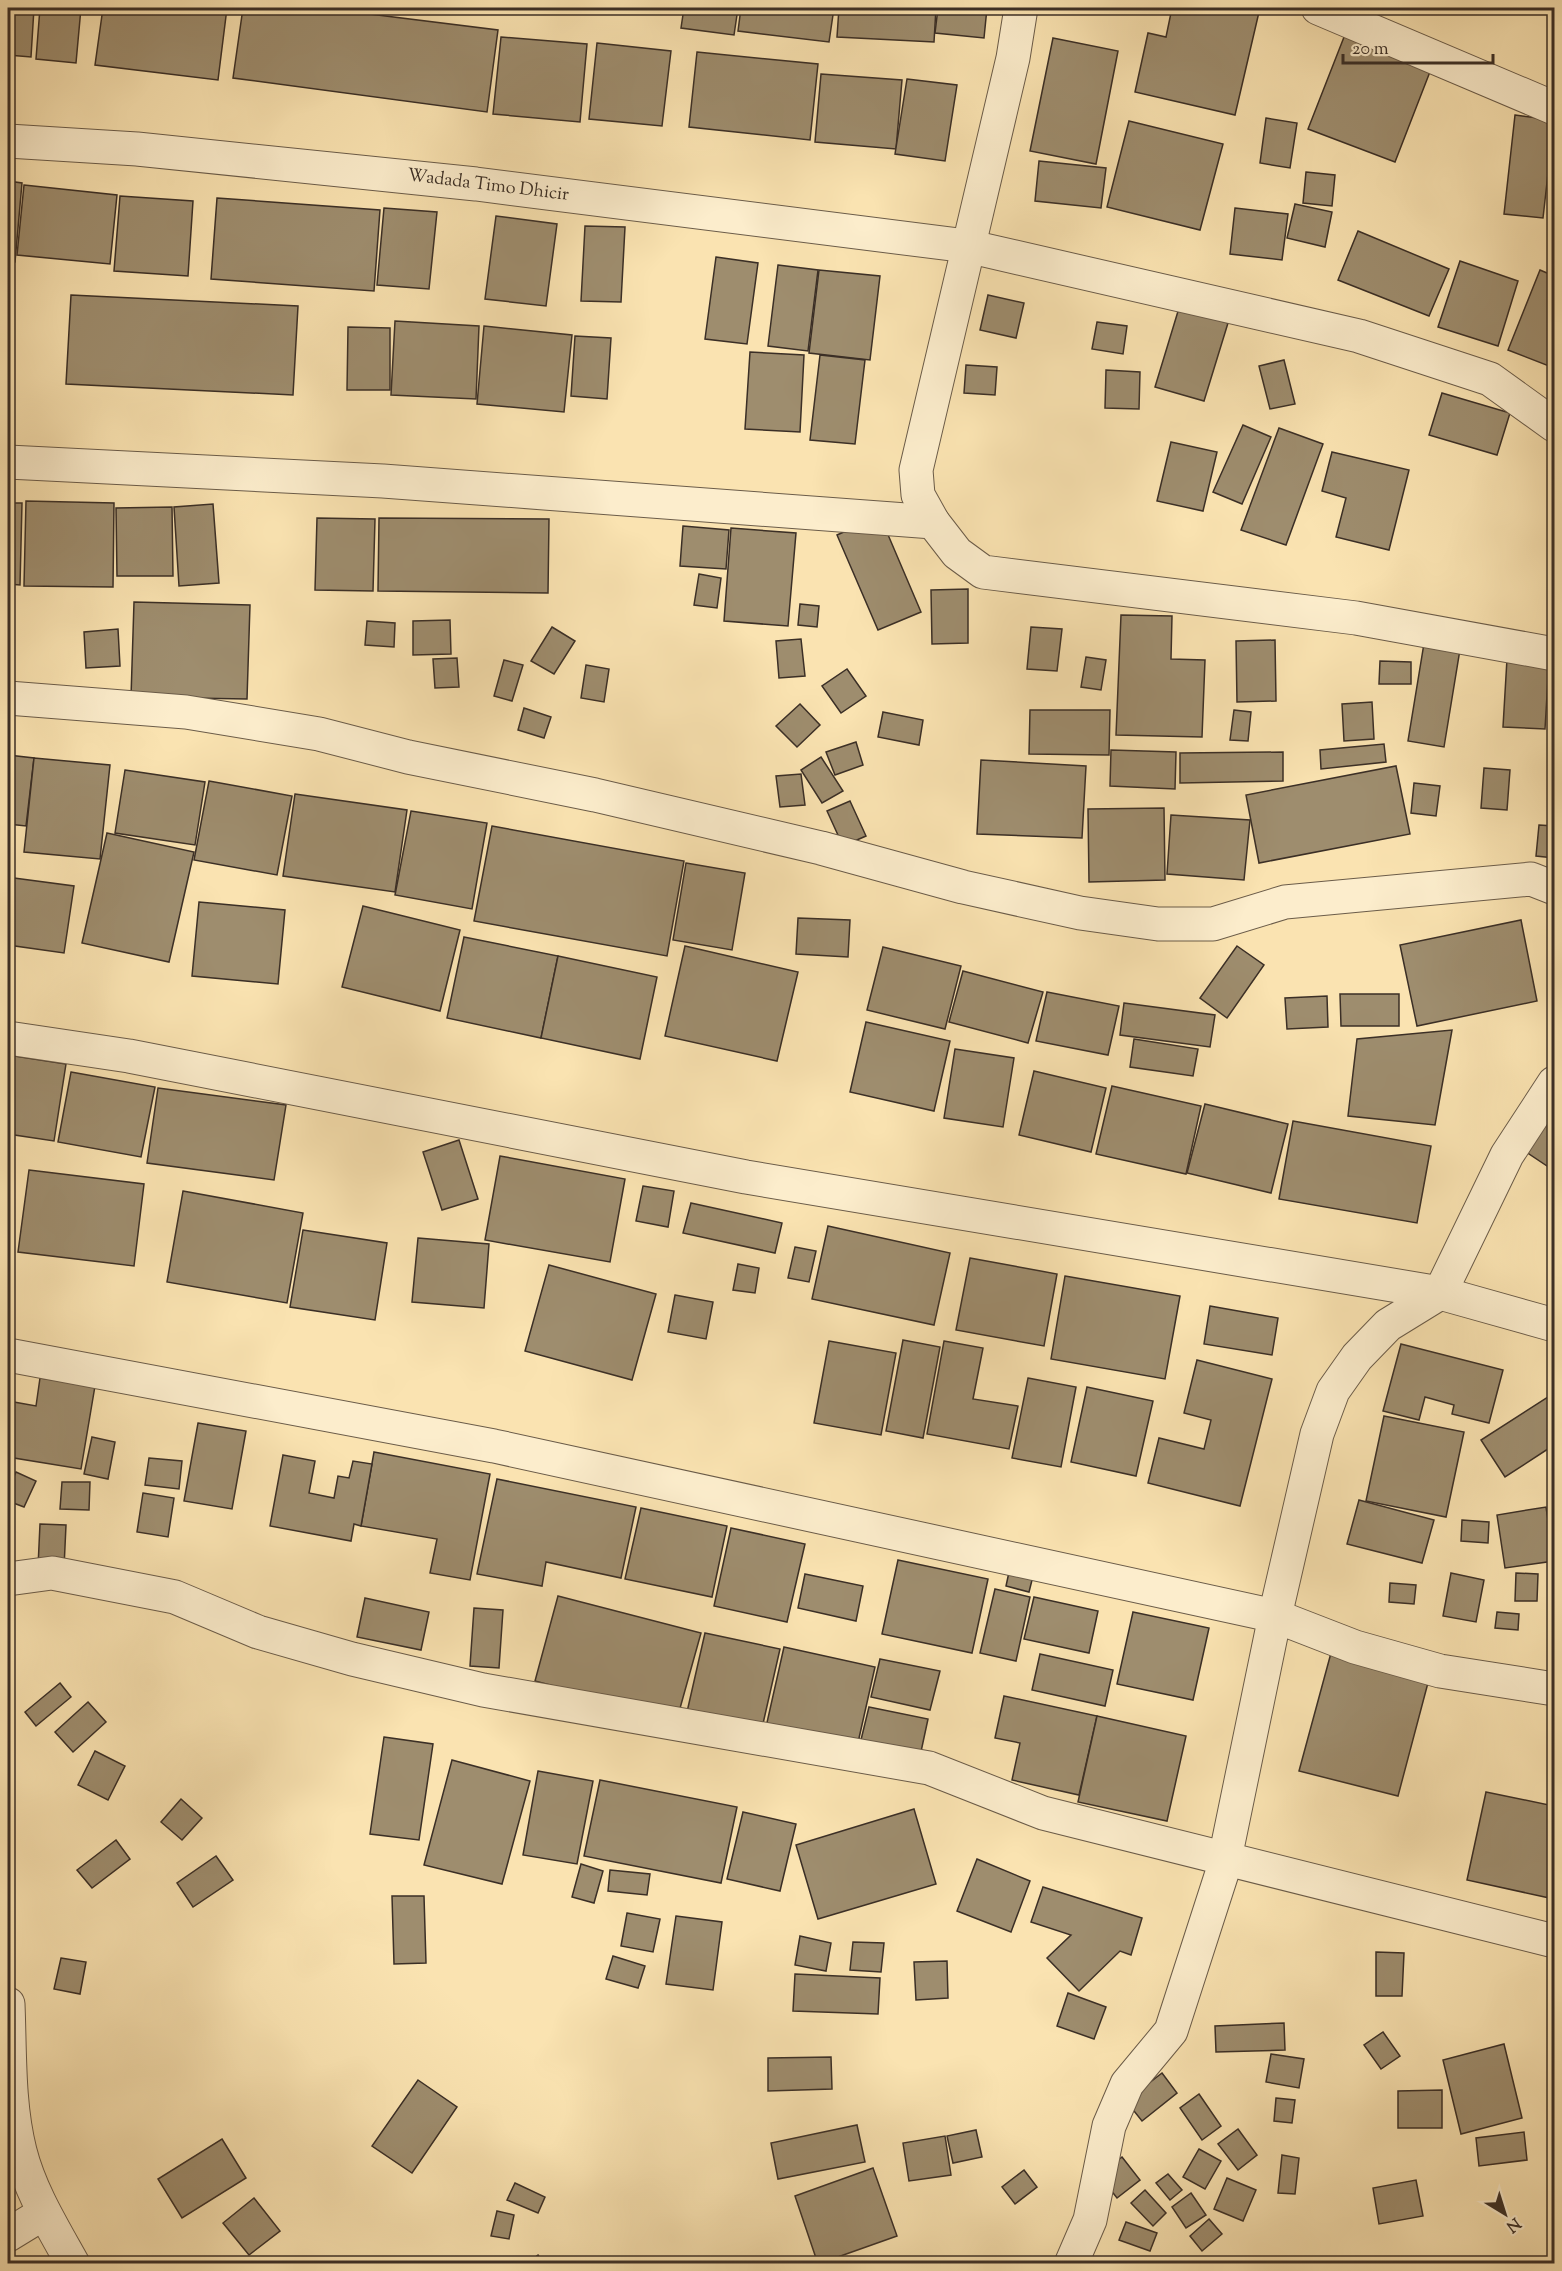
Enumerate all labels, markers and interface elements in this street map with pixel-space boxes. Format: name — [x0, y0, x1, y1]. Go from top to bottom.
scale bar — [1343, 27, 1493, 65]
text: 20 m — [1352, 37, 1389, 63]
street label: Wadada Timo Dhicir — [406, 163, 570, 209]
north arrow — [1475, 2184, 1535, 2244]
text: N — [1500, 2211, 1525, 2237]

